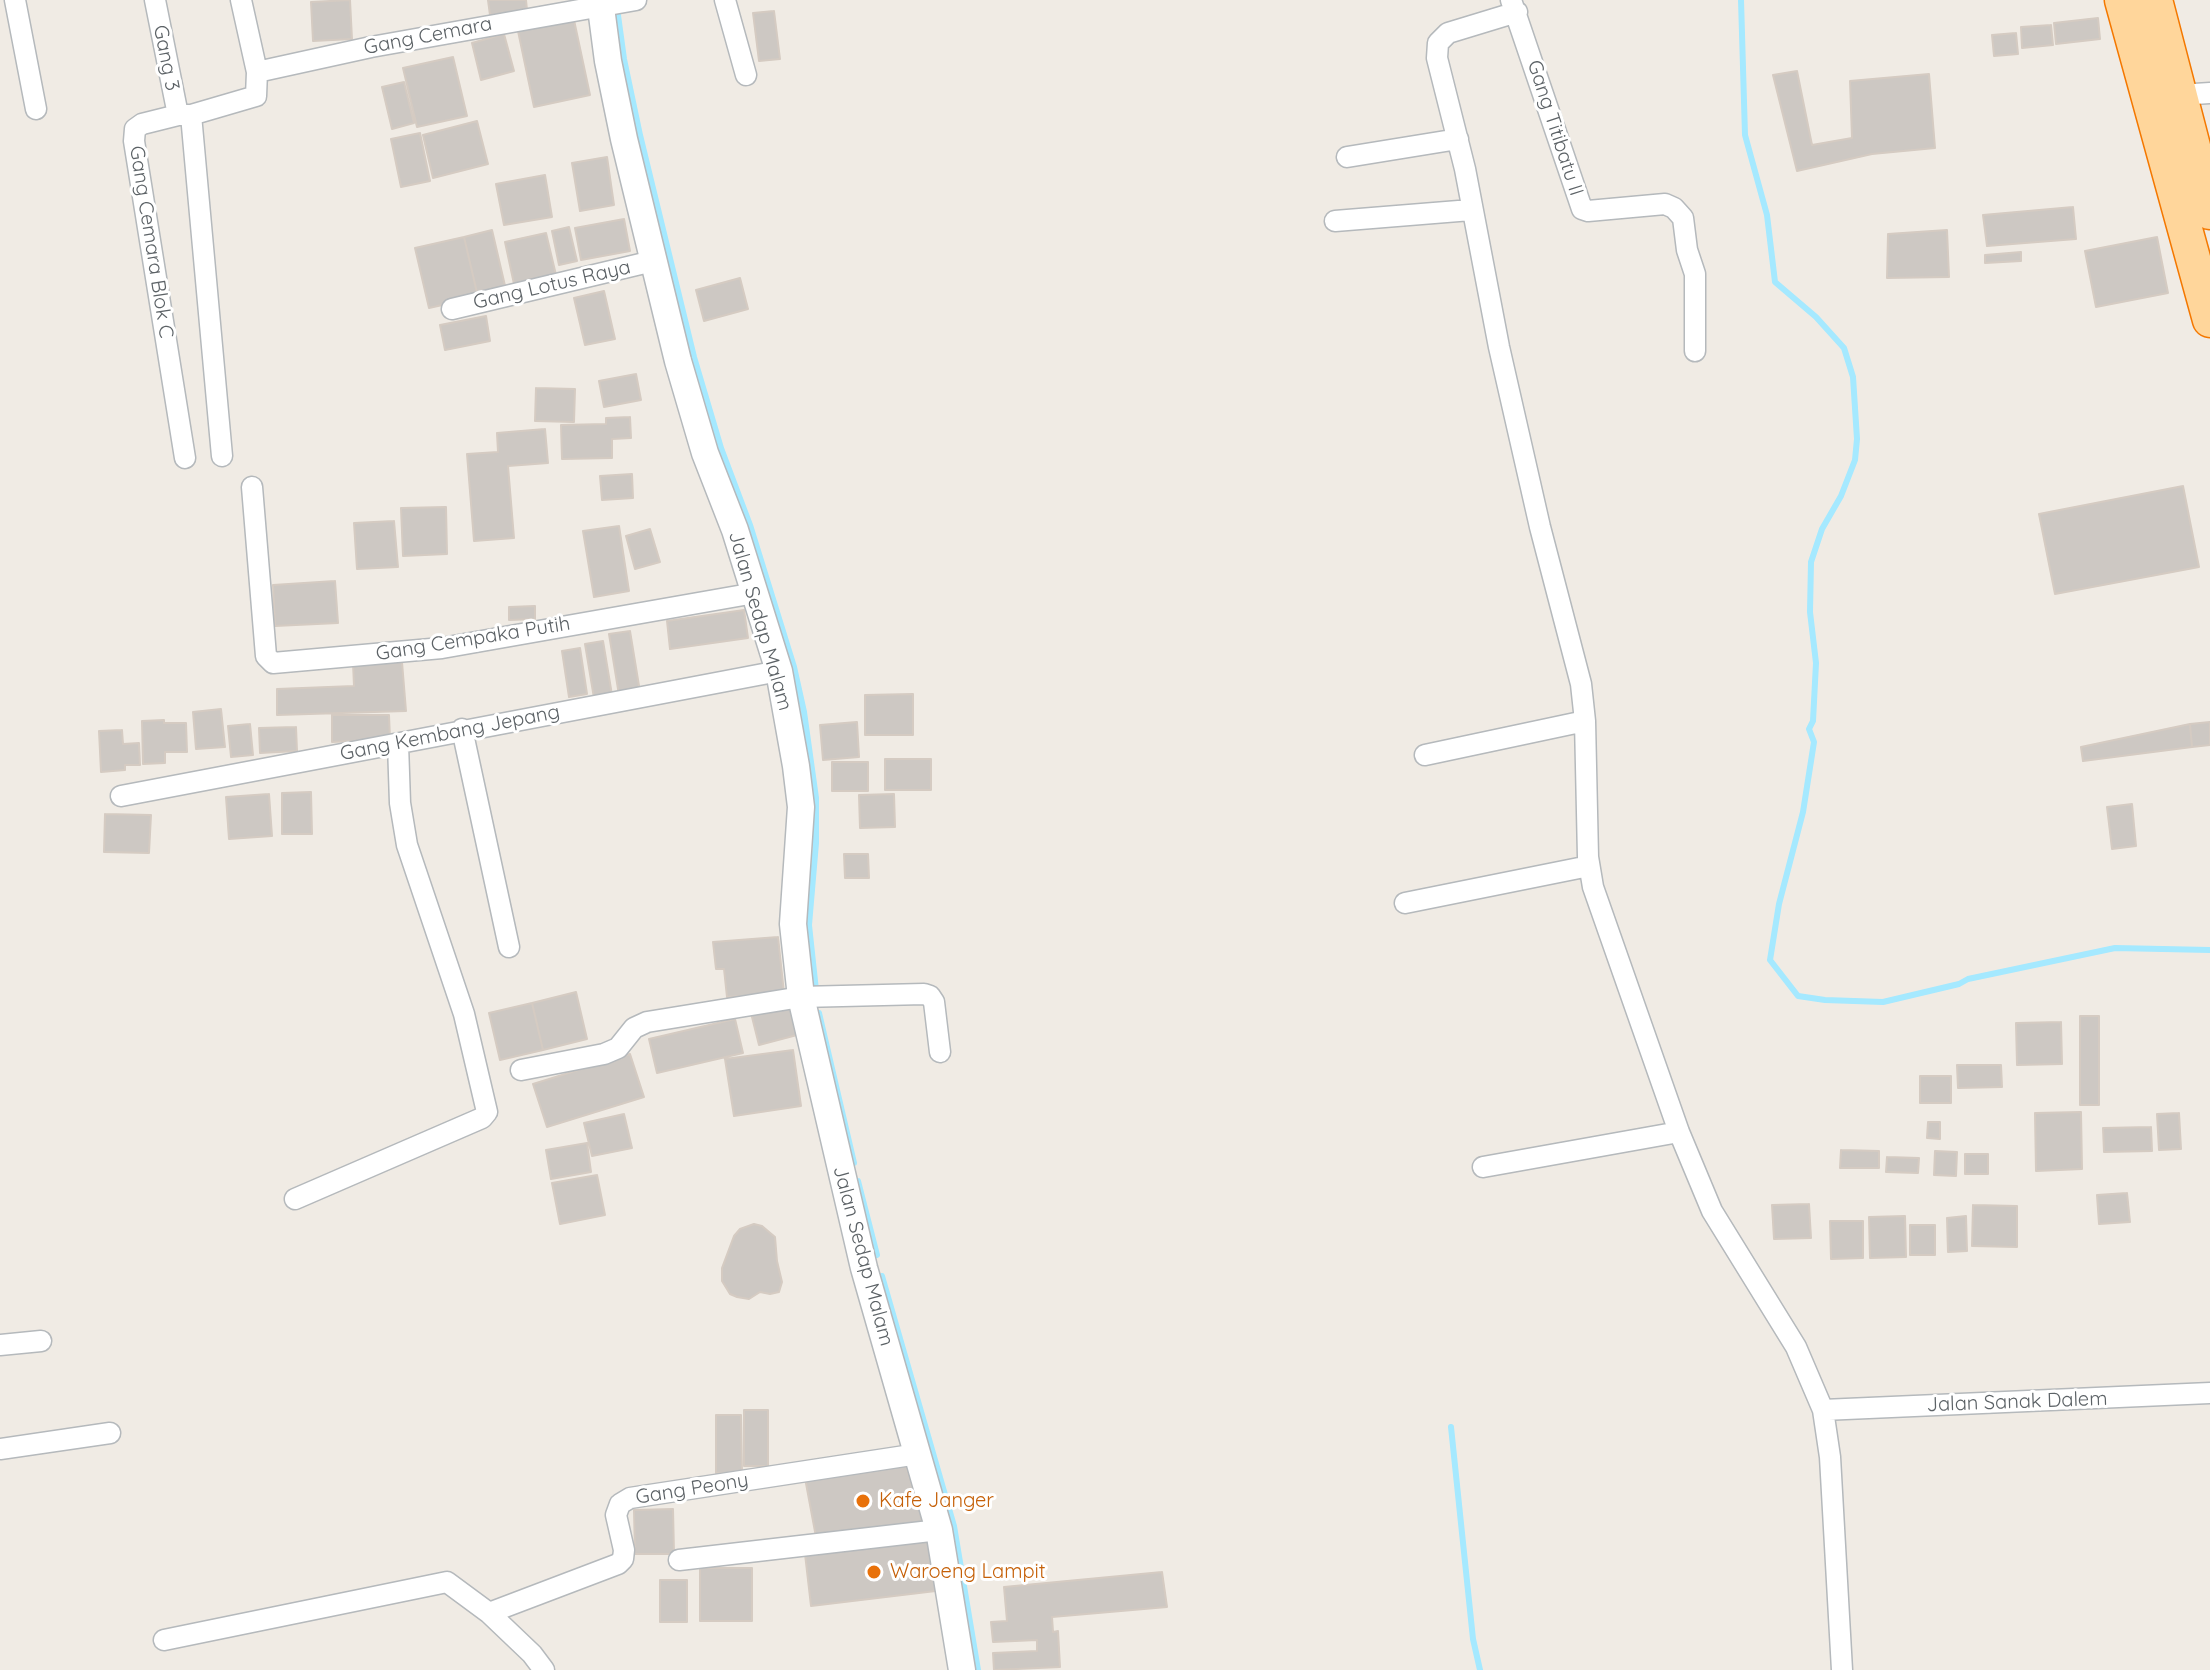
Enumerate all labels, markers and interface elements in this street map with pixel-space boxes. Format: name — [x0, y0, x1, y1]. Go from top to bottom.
street label: Gang Cemara — [362, 12, 494, 60]
street label: Gang 3 — [148, 23, 184, 93]
street label: Gang Titibatu II — [1522, 57, 1588, 199]
street label: Gang Cemara Blok C — [124, 144, 178, 340]
street label: Gang Lotus Raya — [471, 255, 633, 315]
street label: Jalan Sedap Malam — [723, 529, 797, 713]
street label: Gang Cempaka Putih — [374, 612, 572, 666]
street label: Gang Kembang Jepang — [338, 700, 562, 766]
street label: Jalan Sedap Malam — [827, 1163, 899, 1349]
street label: Jalan Sanak Dalem — [1926, 1387, 2108, 1417]
street label: Gang Peony — [634, 1468, 750, 1510]
place label: Kafe Janger — [879, 1489, 994, 1513]
marker: Kafe Janger — [854, 1492, 872, 1510]
place label: Waroeng Lampit — [890, 1560, 1046, 1584]
marker: Waroeng Lampit — [865, 1563, 883, 1581]

